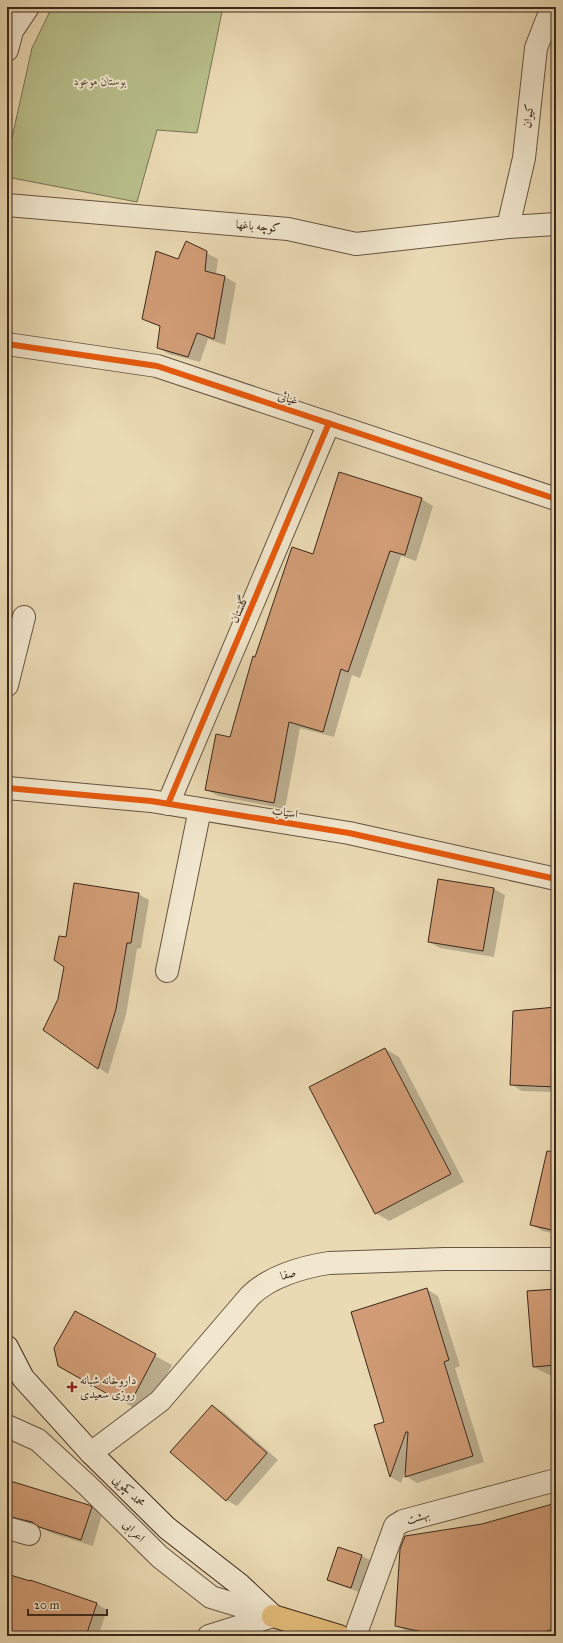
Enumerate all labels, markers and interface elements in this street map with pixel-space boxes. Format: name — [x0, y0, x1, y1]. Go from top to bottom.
park label: بوستان موعود — [74, 74, 127, 89]
street label: کیوان — [520, 103, 537, 129]
street label: کوچه باغها — [235, 217, 281, 237]
street label: غیاثی — [276, 388, 300, 408]
street label: گلستان — [226, 593, 251, 625]
street label: اسیاب — [271, 803, 299, 822]
street label: صفا — [278, 1265, 298, 1283]
place label: داروخانه شبانه روزی سعیدی — [80, 1373, 136, 1402]
marker: داروخانه شبانه روزی سعیدی — [67, 1382, 77, 1392]
street label: محمد کچویی — [109, 1472, 148, 1511]
street label: بهشت — [405, 1507, 432, 1528]
street label: اعرابی — [119, 1517, 148, 1547]
scale bar — [28, 1591, 107, 1617]
text: 20 m — [34, 1598, 60, 1612]

